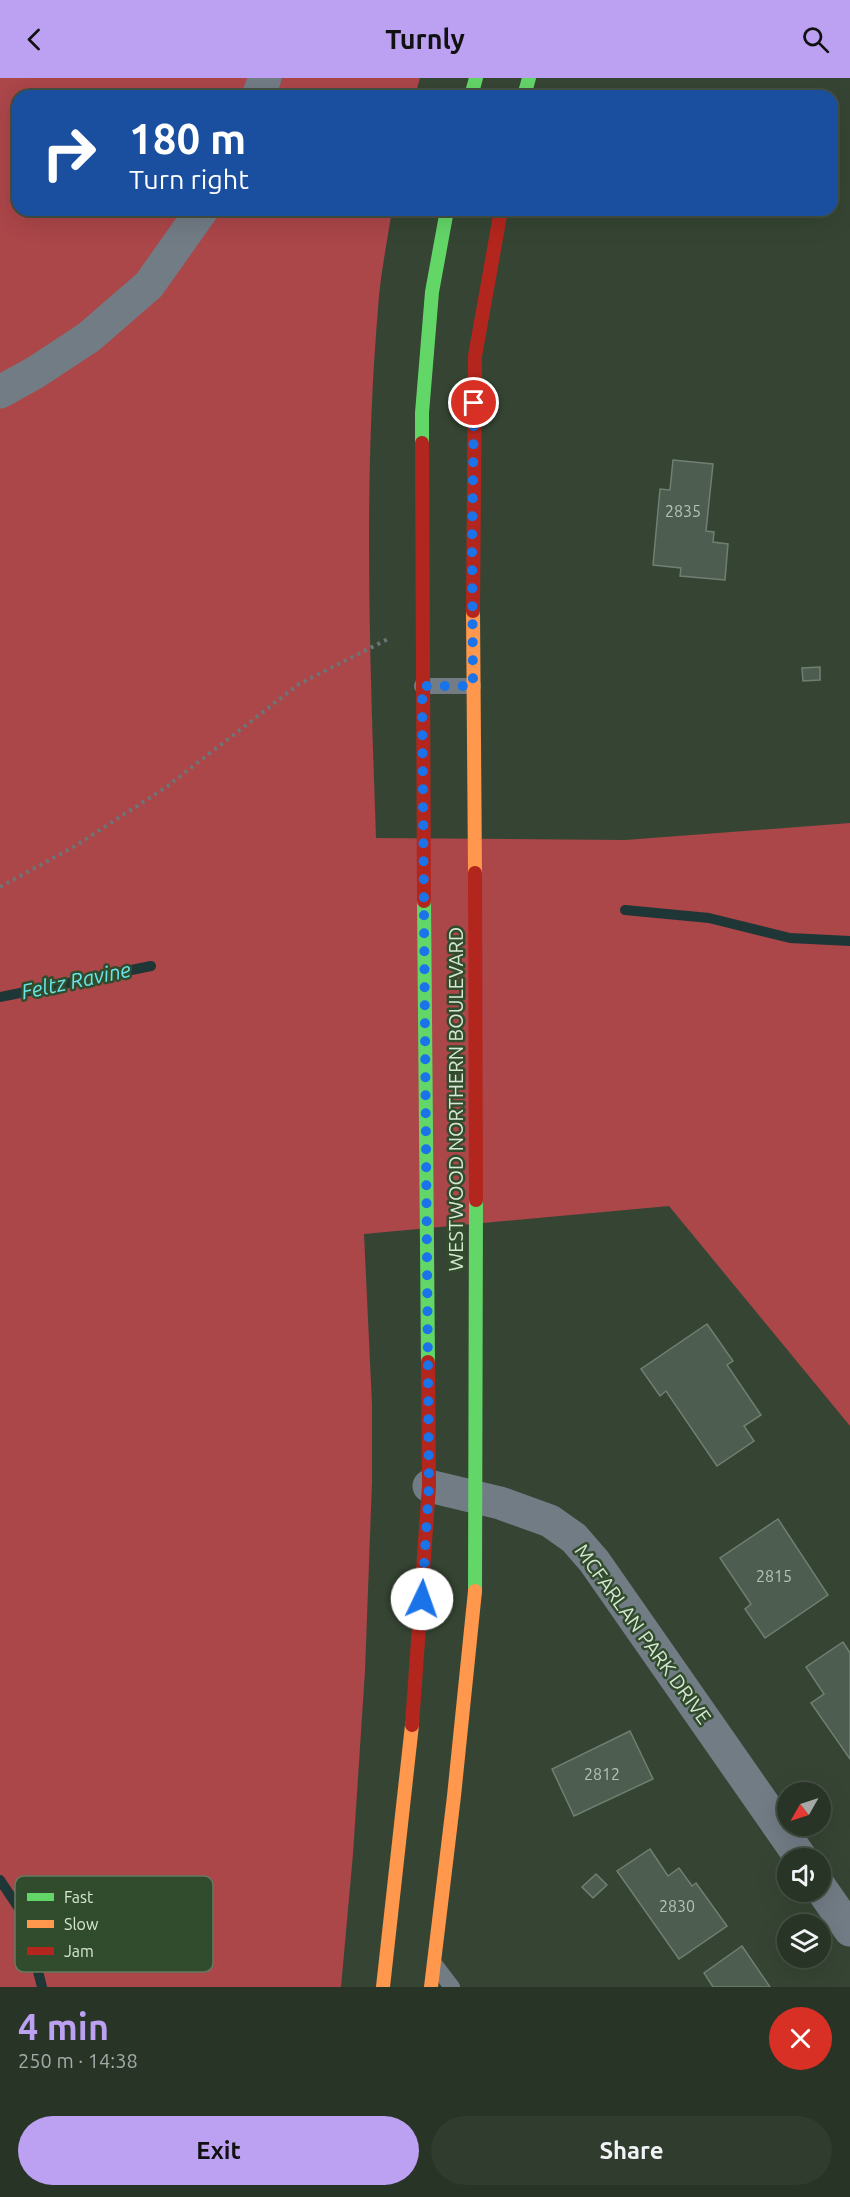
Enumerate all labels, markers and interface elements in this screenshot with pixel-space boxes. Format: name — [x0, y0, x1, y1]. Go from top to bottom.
icon: back — [18, 23, 51, 56]
icon: search — [799, 23, 832, 56]
text: Turnly — [385, 24, 465, 54]
icon: right — [30, 114, 108, 192]
text: 180 m — [129, 115, 246, 162]
text: Turn right — [129, 164, 249, 194]
pin — [448, 377, 499, 428]
icon: arrive — [457, 386, 490, 419]
house number: 2835 — [665, 502, 701, 520]
street label: WESTWOOD NORTHERN BOULEVARD — [444, 927, 467, 1271]
water label: Feltz Ravine — [19, 957, 133, 1003]
street label: MCFARLAN PARK DRIVE — [570, 1539, 716, 1728]
position arrow — [390, 1567, 454, 1631]
house number: 2815 — [756, 1567, 792, 1585]
house number: 2812 — [584, 1765, 620, 1783]
north arrow — [777, 1782, 831, 1836]
map controls — [777, 1782, 831, 1968]
button: sound — [777, 1848, 831, 1902]
legend — [15, 1876, 213, 1972]
text: Fast — [64, 1888, 94, 1906]
house number: 2830 — [659, 1897, 695, 1915]
button: layers — [777, 1914, 831, 1968]
text: Slow — [64, 1915, 99, 1933]
text: Jam — [64, 1942, 94, 1960]
text: 4 min — [18, 2006, 109, 2047]
button: close — [769, 2007, 832, 2070]
text: 250 m · 14:38 — [18, 2049, 138, 2072]
button: Exit — [18, 2116, 419, 2185]
button: Share — [431, 2116, 832, 2185]

